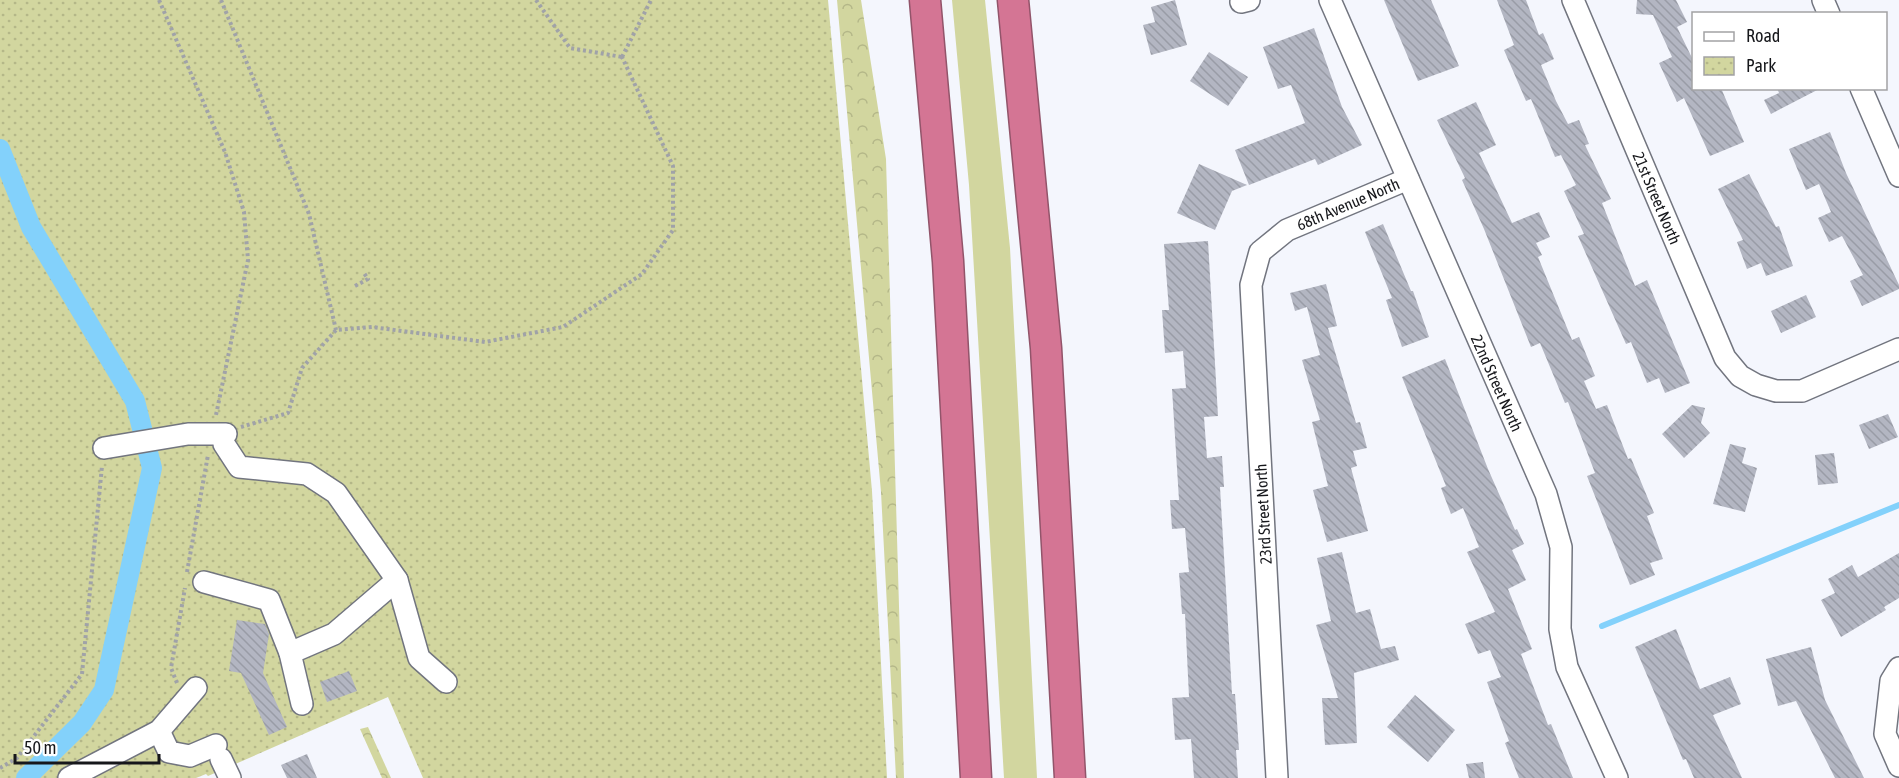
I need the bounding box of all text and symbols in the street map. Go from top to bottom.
legend [1692,12,1887,90]
text: Road [1746,25,1780,46]
text: Park [1746,55,1776,76]
street label: 21st Street North [1629,149,1685,247]
street label: 68th Avenue North [1294,174,1402,234]
street label: 22nd Street North [1468,332,1526,434]
street label: 23rd Street North [1251,463,1275,565]
scale bar [15,727,159,765]
text: 50 m [24,737,56,758]

